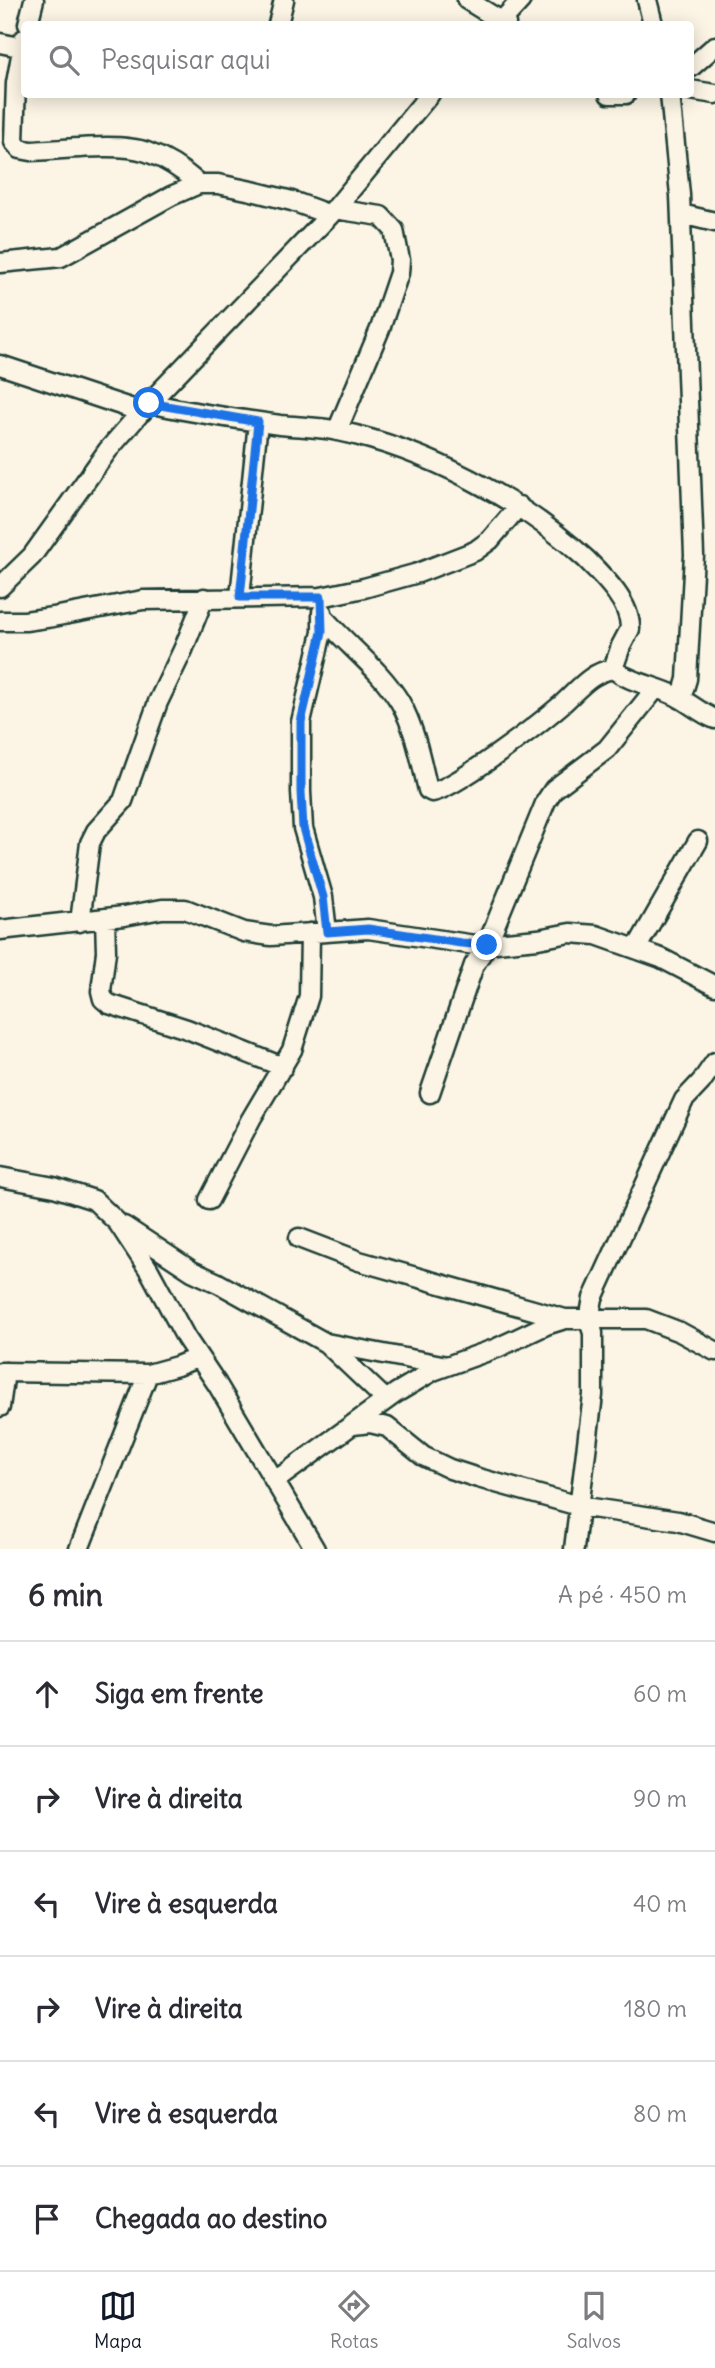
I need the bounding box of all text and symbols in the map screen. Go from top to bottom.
search box [21,21,694,98]
icon: search [45,41,83,79]
text: Pesquisar aqui [101,43,270,76]
route start [133,387,164,418]
route end [471,929,502,960]
text: 6 min [28,1576,103,1614]
text: A pé · 450 m [558,1580,687,1609]
icon: ahead [28,1675,66,1713]
text: Siga em frente [95,1677,263,1710]
text: 60 m [633,1679,687,1708]
icon: right [28,1780,66,1818]
text: Vire à direita [95,1782,243,1815]
text: 90 m [633,1784,687,1813]
icon: left [28,1885,66,1923]
text: Vire à esquerda [95,1887,278,1920]
text: 40 m [633,1889,687,1918]
icon: right [28,1990,66,2028]
text: Vire à direita [95,1992,243,2025]
text: 180 m [624,1994,687,2023]
icon: left [28,2095,66,2133]
text: Vire à esquerda [95,2097,278,2130]
text: 80 m [633,2099,687,2128]
icon: arrive [28,2200,66,2238]
text: Chegada ao destino [95,2202,327,2235]
tab: Mapa [94,2287,142,2353]
tab: Rotas [330,2287,378,2353]
tab: Salvos [567,2287,621,2353]

